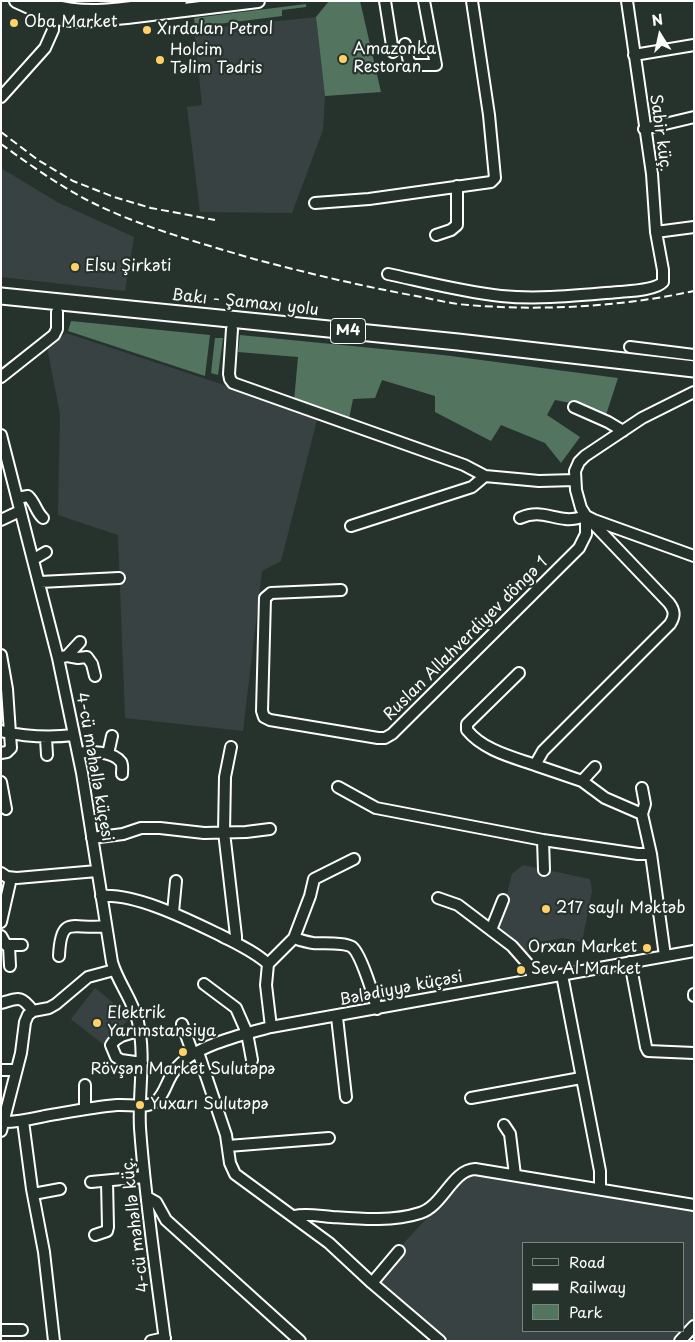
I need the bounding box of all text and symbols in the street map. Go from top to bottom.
text: N [650,8,665,31]
north arrow [635,10,685,60]
place label: Oba Market [24,13,118,33]
marker: Oba Market [8,17,20,29]
place label: Xırdalan Petrol [157,20,273,40]
marker: Xırdalan Petrol [141,24,153,36]
place label: Amazonka Restoran [353,40,436,78]
place label: Holcim Təlim Tədris [170,41,262,79]
marker: Amazonka Restoran [337,53,349,65]
marker: Holcim Təlim Tədris [154,54,166,66]
street label: Sabir küç. [645,93,675,173]
place label: Elsu Şirkəti [85,257,172,277]
marker: Elsu Şirkəti [69,261,81,273]
street label: Bakı - Şamaxı yolu [171,286,319,320]
road number: M4 [330,318,366,344]
street label: Ruslan Allahverdiyev döngə 1 [380,553,552,725]
street label: 4-cü məhəllə küçesi [71,691,117,843]
place label: 217 saylı Məktəb [556,899,686,919]
marker: 217 saylı Məktəb [540,903,552,915]
place label: Orxan Market [528,938,637,958]
marker: Orxan Market [641,942,653,954]
place label: Sev Al Market [531,960,641,980]
marker: Sev Al Market [515,964,527,976]
street label: Bələdiyyə küçəsi [338,968,464,1010]
place label: Elektrik Yarımstansiya [107,1004,216,1042]
marker: Elektrik Yarımstansiya [91,1017,103,1029]
marker: Rövşən Market Sulutəpə [177,1046,189,1058]
place label: Rövşən Market Sulutəpə [90,1060,276,1080]
place label: Yuxarı Sulutəpə [150,1095,269,1115]
marker: Yuxarı Sulutəpə [134,1099,146,1111]
street label: 4-cü məhəllə küç. [118,1157,154,1293]
legend [522,1242,685,1332]
text: Road [569,1250,605,1273]
text: Railway [569,1275,626,1298]
text: Park [569,1300,603,1323]

